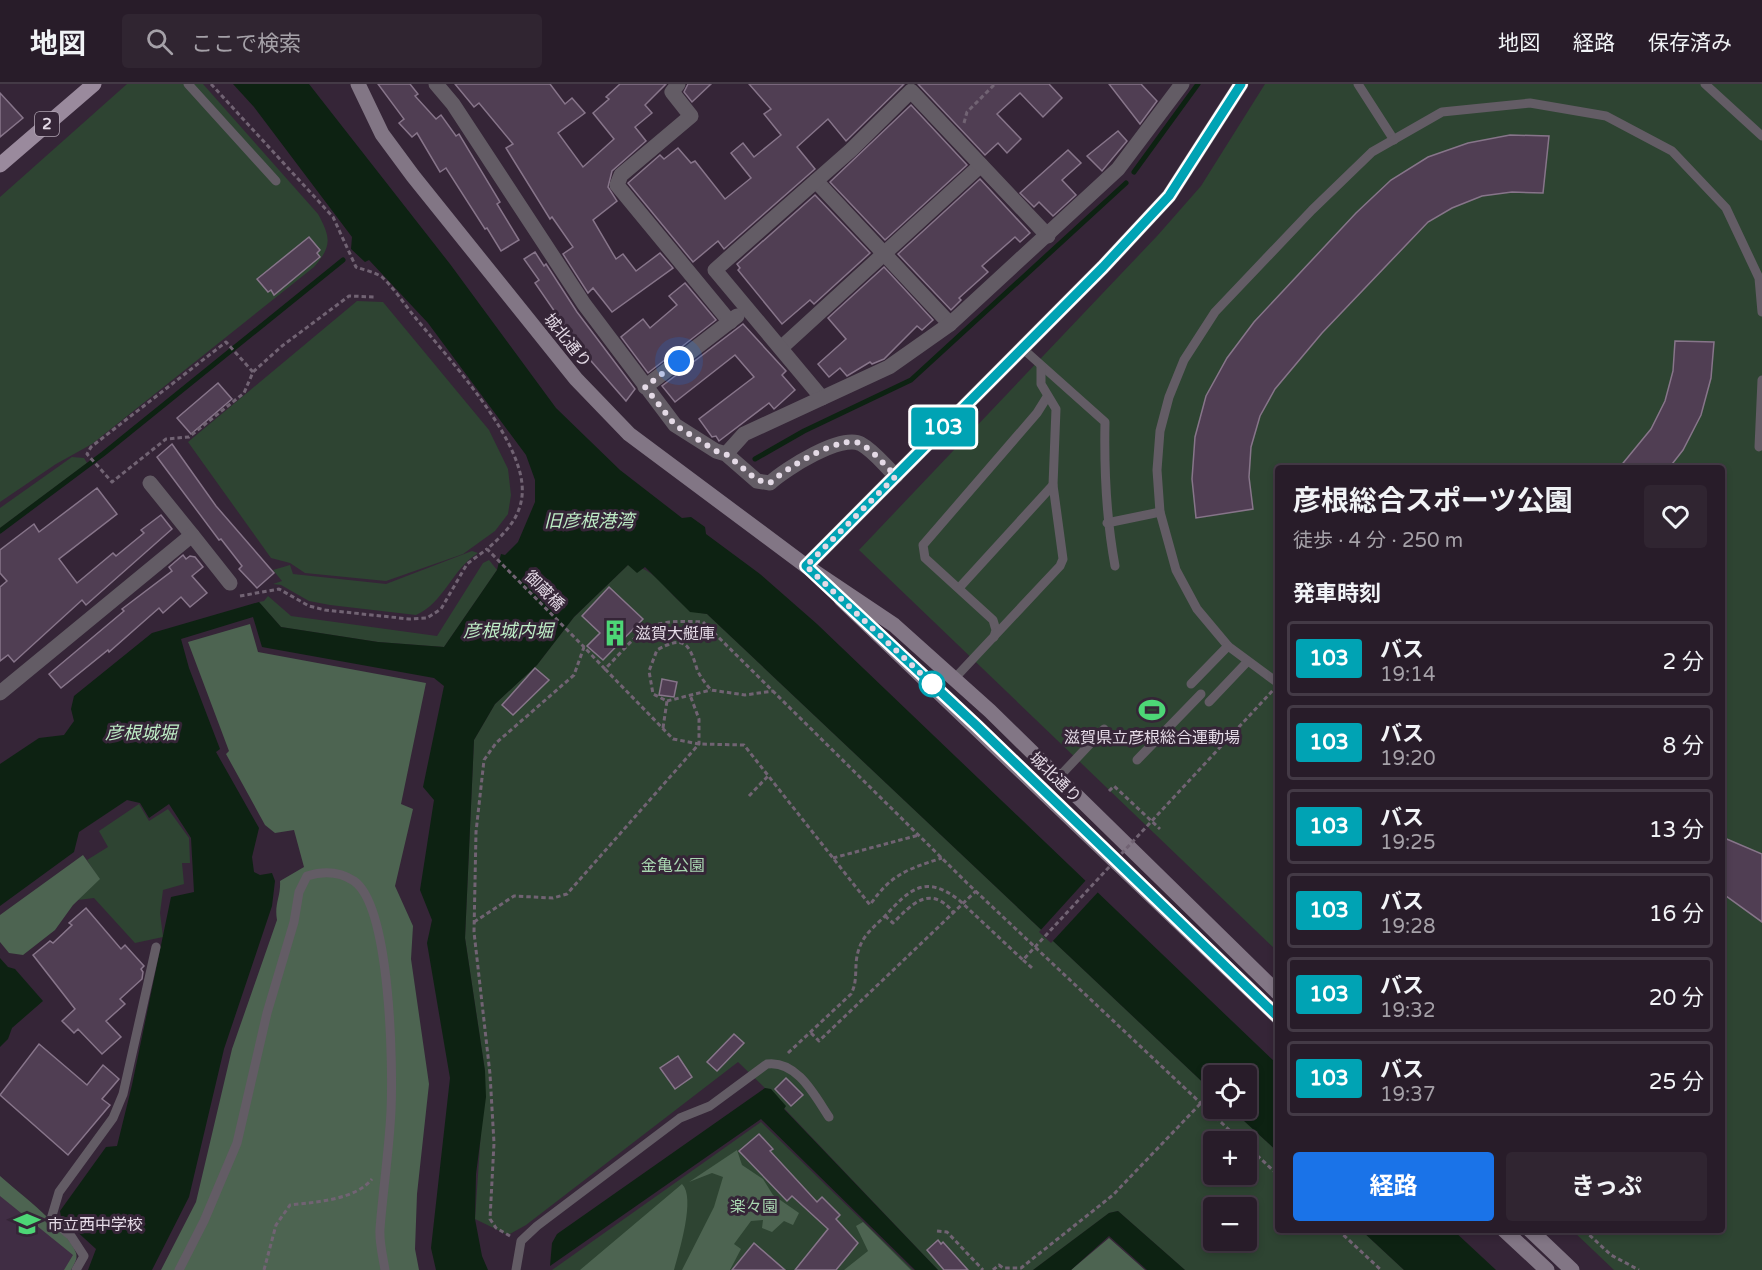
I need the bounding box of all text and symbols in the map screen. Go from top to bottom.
search box [122,14,542,68]
icon: search [143,25,176,58]
text: 地図 [30,27,86,61]
text: ここで検索 [191,31,301,57]
text: 地図 [1498,31,1540,56]
text: 経路 [1573,31,1615,56]
text: 保存済み [1648,31,1732,56]
road number: 2 [35,112,59,136]
street label: 城北通り [539,309,595,372]
your location [664,346,694,376]
line badge: 103 [908,408,978,446]
text: 103 [923,415,963,440]
text: 彦根総合スポーツ公園 [1293,484,1572,518]
button: heart [1644,485,1707,548]
water label: 旧彦根港湾 [544,510,637,532]
text: 徒歩 · 4 分 · 250 m [1293,529,1463,553]
street label: 御蔵橋 [520,567,568,615]
text: 発車時刻 [1293,581,1381,607]
building icon: 滋賀大艇庫 [600,618,630,648]
water label: 彦根城内堀 [463,620,556,642]
place label: 滋賀大艇庫 [635,624,715,644]
text: バス [1380,637,1424,663]
text: 103 [1309,646,1349,671]
text: 2 分 [1662,649,1704,675]
text: 19:14 [1380,663,1435,687]
unlabelled marker [919,671,945,697]
sports icon: 滋賀県立彦根総合運動場 [1137,695,1167,725]
text: バス [1380,721,1424,747]
water label: 彦根城堀 [105,722,180,744]
place label: 滋賀県立彦根総合運動場 [1064,728,1240,748]
text: 103 [1309,730,1349,755]
text: 8 分 [1662,733,1704,759]
text: 19:20 [1380,747,1435,771]
street label: 城北通り [1025,748,1085,807]
text: バス [1380,805,1424,831]
text: 103 [1309,814,1349,839]
text: 13 分 [1649,817,1704,843]
text: 19:25 [1380,831,1435,855]
park label: 金亀公園 [641,856,705,876]
text: バス [1380,889,1424,915]
text: 103 [1309,898,1349,923]
text: 16 分 [1649,901,1704,927]
text: 19:28 [1380,915,1435,939]
text: バス [1380,973,1424,999]
text: 103 [1309,982,1349,1007]
text: 20 分 [1649,985,1704,1011]
text: 19:32 [1380,999,1435,1023]
text: バス [1380,1057,1424,1083]
map controls [1203,1065,1257,1251]
button: locate [1203,1065,1257,1119]
text: 103 [1309,1066,1349,1091]
text: 25 分 [1649,1069,1704,1095]
text: 19:37 [1380,1083,1435,1107]
button: + [1203,1131,1257,1185]
button: 経路 [1293,1152,1494,1221]
button: きっぷ [1506,1152,1707,1221]
park label: 楽々園 [730,1197,778,1217]
button: − [1203,1197,1257,1251]
school or university icon: 市立西中学校 [12,1209,42,1239]
place label: 市立西中学校 [47,1215,143,1235]

